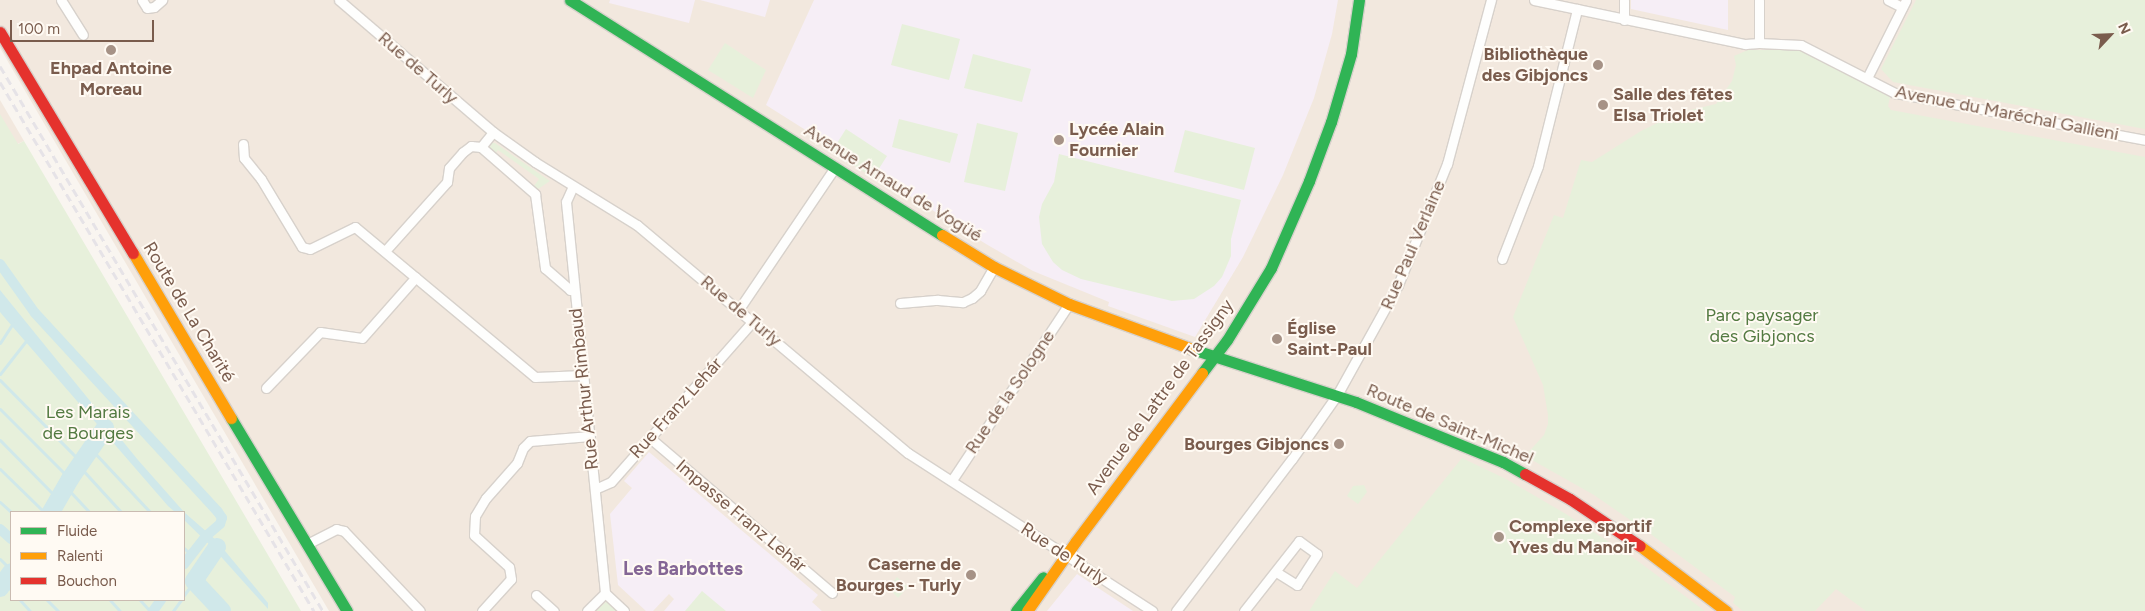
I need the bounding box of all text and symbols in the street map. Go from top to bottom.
scale bar [12,10,156,42]
north arrow [2085,10,2135,60]
text: 100 m [18,20,60,38]
text: N [2114,20,2134,37]
street label: Rue de Turly [374,27,462,109]
marker: Ehpad Antoine Moreau [105,44,117,56]
place label: Bibliothèque des Gibjoncs [1482,44,1588,86]
place label: Ehpad Antoine Moreau [50,58,172,100]
marker: Bibliothèque des Gibjoncs [1592,59,1604,71]
street label: Avenue du Maréchal Gallieni [1893,81,2121,145]
place label: Salle des fêtes Elsa Triolet [1613,84,1732,126]
marker: Salle des fêtes Elsa Triolet [1597,99,1609,111]
street label: Avenue Arnaud de Vogüé [800,119,986,247]
place label: Lycée Alain Fournier [1069,119,1164,162]
marker: Lycée Alain Fournier [1053,134,1065,146]
street label: Rue Paul Verlaine [1376,177,1450,313]
street label: Route de La Charité [139,238,239,386]
street label: Rue de Turly [696,271,786,351]
street label: Avenue de Lattre de Tassigny [1082,295,1238,499]
park label: Parc paysager des Gibjoncs [1706,305,1818,348]
street label: Rue Arthur Rimbaud [565,307,603,471]
place label: Église Saint-Paul [1287,318,1372,360]
street label: Rue de la Sologne [961,326,1059,458]
marker: Église Saint-Paul [1271,333,1283,345]
street label: Rue Franz Lehár [625,353,727,463]
street label: Route de Saint-Michel [1363,379,1537,469]
park label: Les Marais de Bourges [42,402,134,444]
place label: Bourges Gibjoncs [1184,433,1329,455]
marker: Bourges Gibjoncs [1333,438,1345,450]
street label: Impasse Franz Lehár [671,455,811,577]
legend [10,511,185,601]
place label: Complexe sportif Yves du Manoir [1509,516,1652,558]
street label: Rue de Turly [1017,518,1111,590]
text: Fluide [57,522,97,540]
marker: Complexe sportif Yves du Manoir [1493,531,1505,543]
text: Ralenti [57,547,103,565]
place label: Caserne de Bourges - Turly [836,554,961,596]
district label: Les Barbottes [623,558,743,580]
marker: Caserne de Bourges - Turly [965,569,977,581]
text: Bouchon [57,572,117,590]

